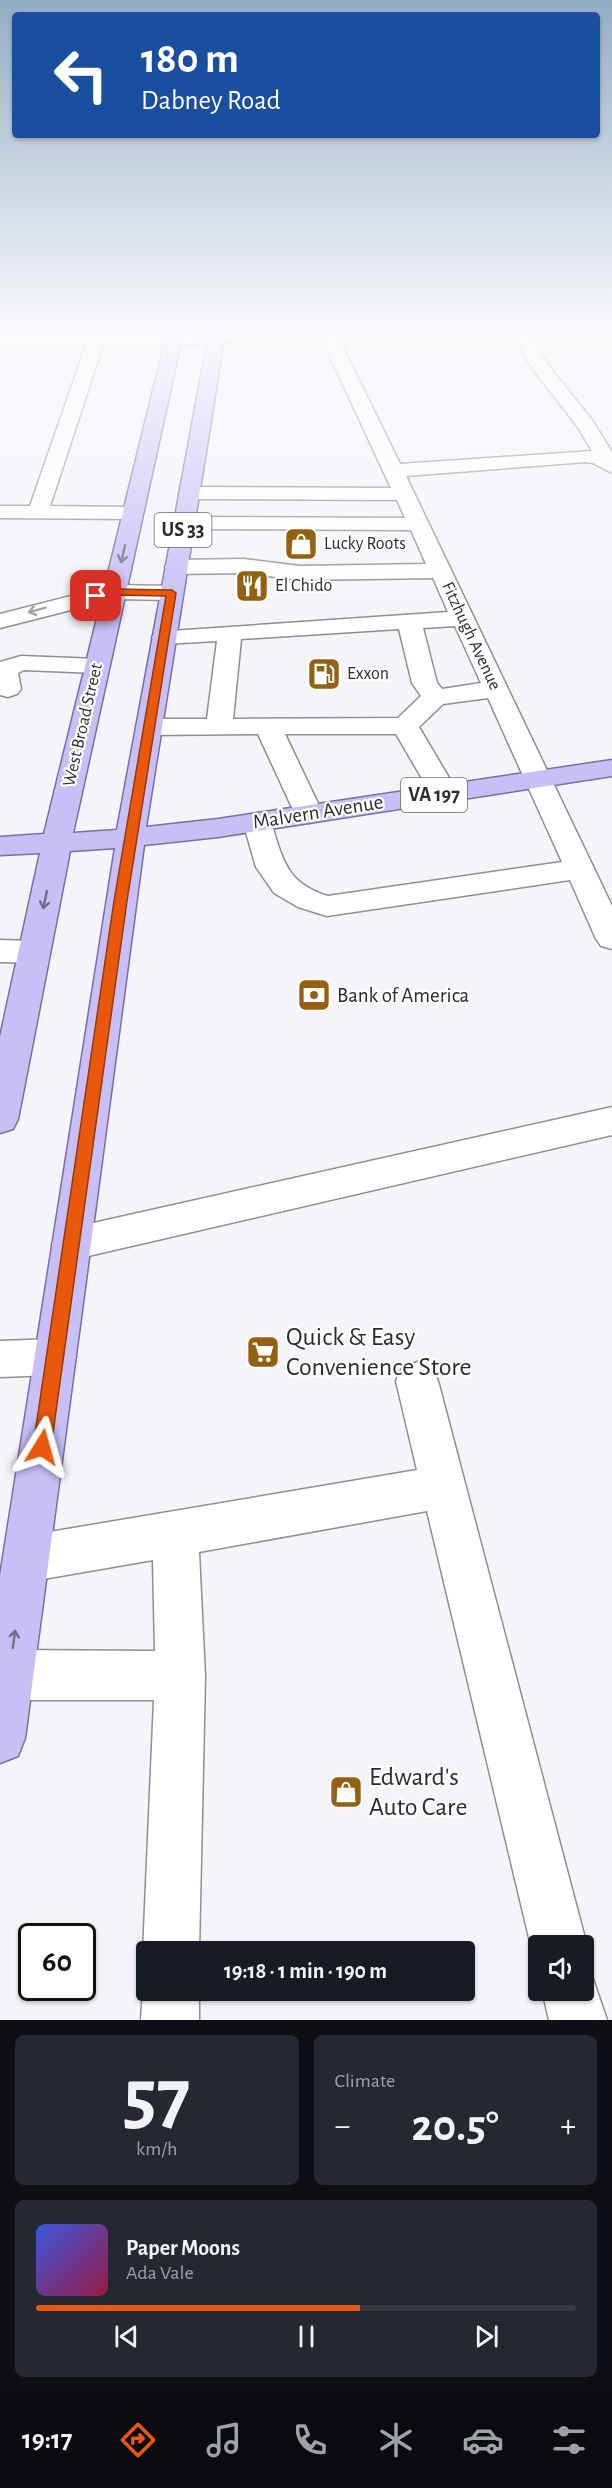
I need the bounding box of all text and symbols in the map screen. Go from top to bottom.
icon: left [42,36,120,114]
text: 180 m [141,38,239,80]
text: Dabney Road [141,87,281,114]
road number: US 33 [154,513,212,547]
shop icon: Lucky Roots [283,526,319,562]
place label: Lucky Roots [324,535,406,553]
one-way arrow [117,544,129,563]
restaurant icon: El Chido [234,568,270,604]
pin [70,570,121,621]
place label: El Chido [275,577,332,595]
icon: arrive [79,579,112,612]
street label: Fitzhugh Avenue [438,579,504,693]
one-way arrow [28,605,47,616]
fuel station icon: Exxon [306,656,342,692]
street label: West Broad Street [60,661,106,788]
place label: Exxon [347,665,389,683]
road number: VA 197 [401,778,467,812]
street label: Malvern Avenue [251,791,385,833]
one-way arrow [39,890,50,910]
bank icon: Bank of America [296,977,332,1013]
place label: Bank of America [337,985,470,1006]
place label: Quick & Easy Convenience Store [286,1324,472,1380]
supermarket icon: Quick & Easy Convenience Store [245,1334,281,1370]
position arrow [10,1415,74,1479]
one-way arrow [9,1629,20,1649]
place label: Edward's Auto Care [369,1764,467,1820]
shop icon: Edward's Auto Care [328,1774,364,1810]
speed limit sign: 60 [18,1923,96,2001]
map controls [528,1935,594,2001]
button: sound [528,1935,594,2001]
text: 19:18 · 1 min · 190 m [224,1960,387,1982]
text: 57 [123,2059,190,2137]
text: Climate [335,2071,395,2091]
text: 20.5° [411,2104,499,2149]
text: − [335,2110,350,2143]
text: + [560,2110,576,2143]
text: km/h [136,2139,177,2159]
text: Paper Moons [126,2237,240,2259]
text: Ada Vale [126,2263,194,2283]
icon: previous [110,2320,143,2353]
icon: pause [290,2320,323,2353]
icon: next [470,2320,503,2353]
icon: directions [117,2419,159,2461]
icon: music [203,2419,245,2461]
icon: phone [289,2419,331,2461]
icon: climate [375,2419,417,2461]
icon: car [462,2419,504,2461]
icon: filters [548,2419,590,2461]
text: 19:17 [22,2426,72,2453]

